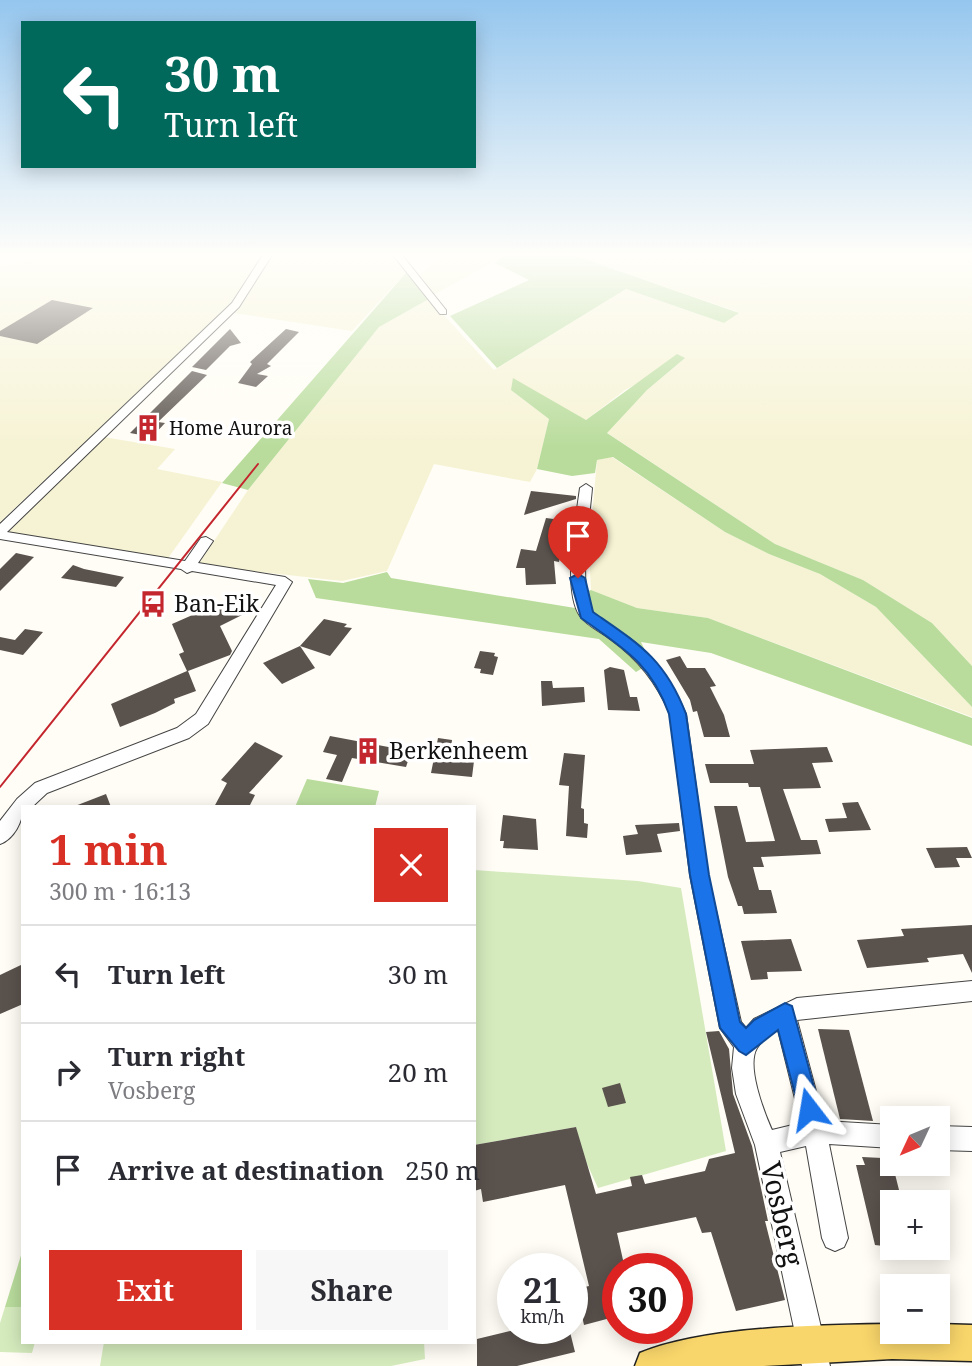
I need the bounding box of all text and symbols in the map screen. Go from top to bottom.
text: 30 m [164,40,280,106]
icon: left [49,49,140,140]
text: Turn left [164,103,298,146]
building icon: Home Aurora [133,413,163,443]
place label: Home Aurora [169,415,292,441]
pin [548,506,608,578]
icon: arrive [559,517,597,555]
place label: Ban-Eik [174,587,260,619]
bus stop icon: Ban-Eik [138,589,168,619]
place label: Berkenheem [389,734,529,766]
building icon: Berkenheem [353,736,383,766]
text: 1 min [49,820,168,877]
button: close [374,828,448,902]
text: 300 m · 16:13 [49,875,191,907]
icon: left [49,955,87,993]
text: Turn left [108,956,225,992]
text: 30 m [388,956,448,992]
text: Turn right [108,1038,245,1074]
icon: right [49,1053,87,1091]
text: 20 m [388,1054,448,1090]
position arrow [772,1072,846,1146]
text: Vosberg [108,1074,195,1106]
north arrow [880,1106,950,1176]
map controls [880,1106,950,1344]
icon: arrive [49,1151,87,1189]
text: Arrive at destination [108,1152,384,1188]
text: 250 m [405,1152,480,1188]
street label: Vosberg [752,1158,813,1270]
button: + [880,1190,950,1260]
button: Exit [49,1250,242,1330]
button: Share [256,1250,448,1330]
speed limit sign: 30 [602,1253,693,1344]
text: 21 [523,1266,562,1313]
button: − [880,1274,950,1344]
text: km/h [520,1304,565,1328]

